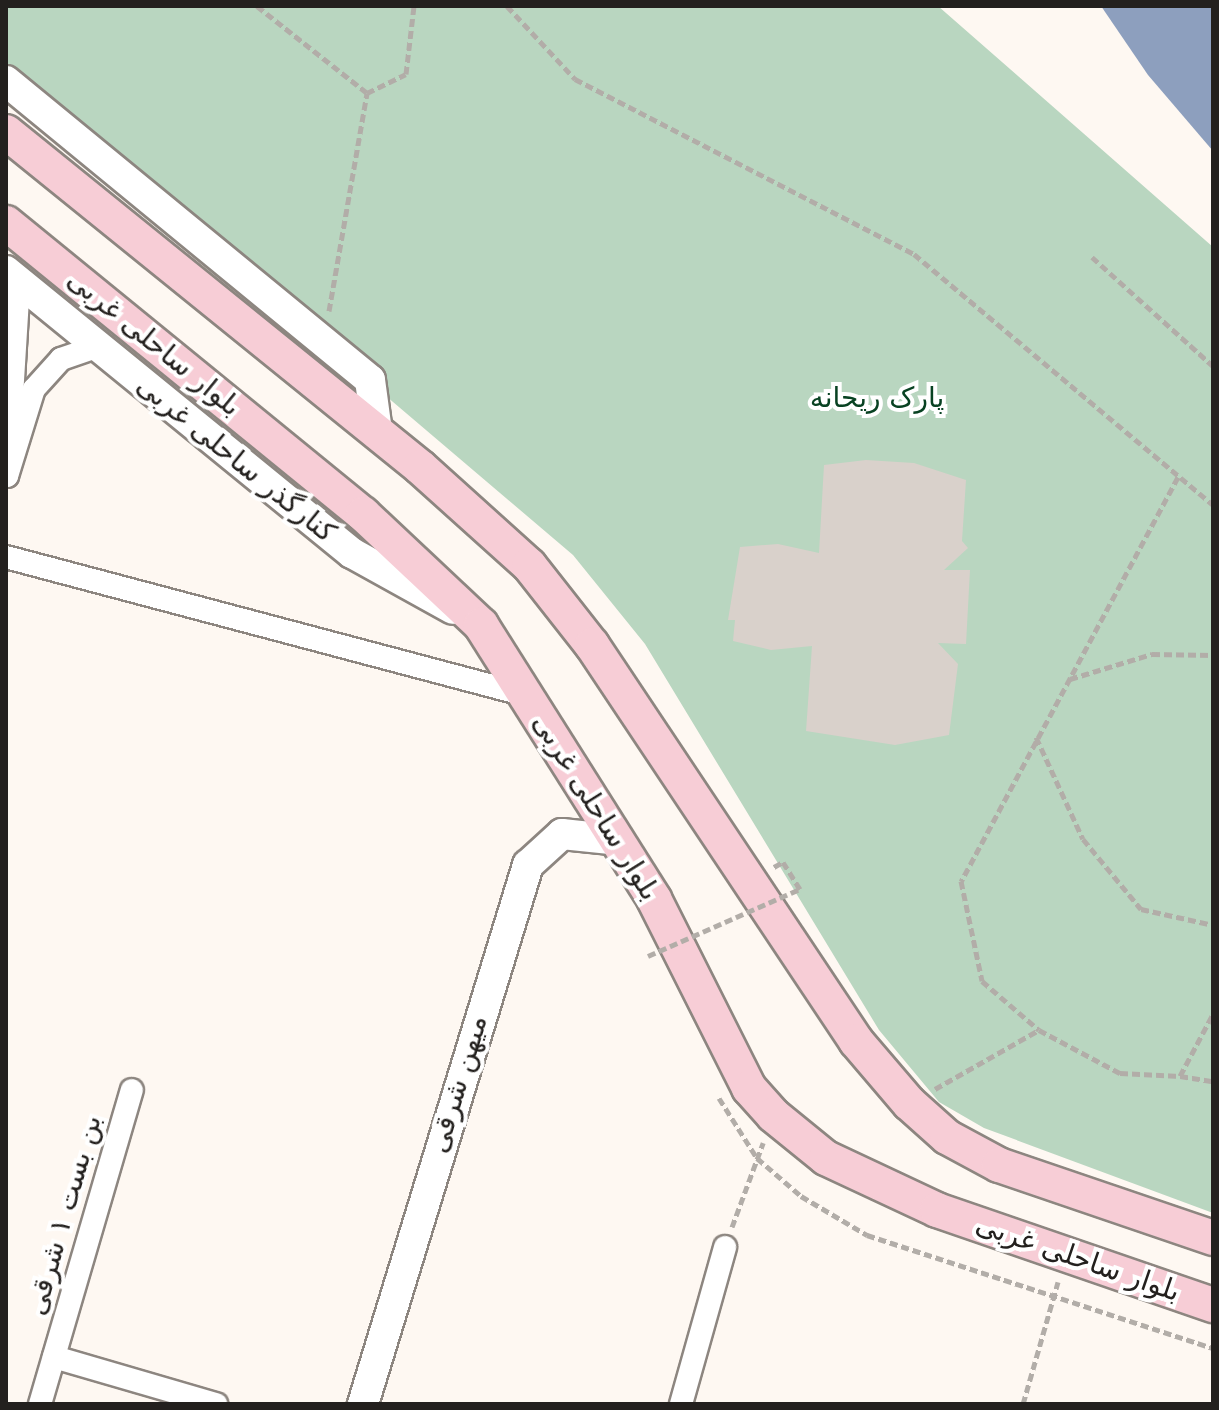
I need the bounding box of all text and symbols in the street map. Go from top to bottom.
street label: بلوار ساحلی غربی [60,263,248,423]
street label: کنارگذر ساحلی غربی [130,368,342,550]
park label: پارک ریحانه [810,381,944,415]
street label: بلوار ساحلی غربی [525,707,667,907]
street label: میهن شرقی [421,1011,495,1157]
street label: بن بست ۱ شرقی [19,1111,109,1319]
street label: بلوار ساحلی غربی [971,1207,1185,1309]

